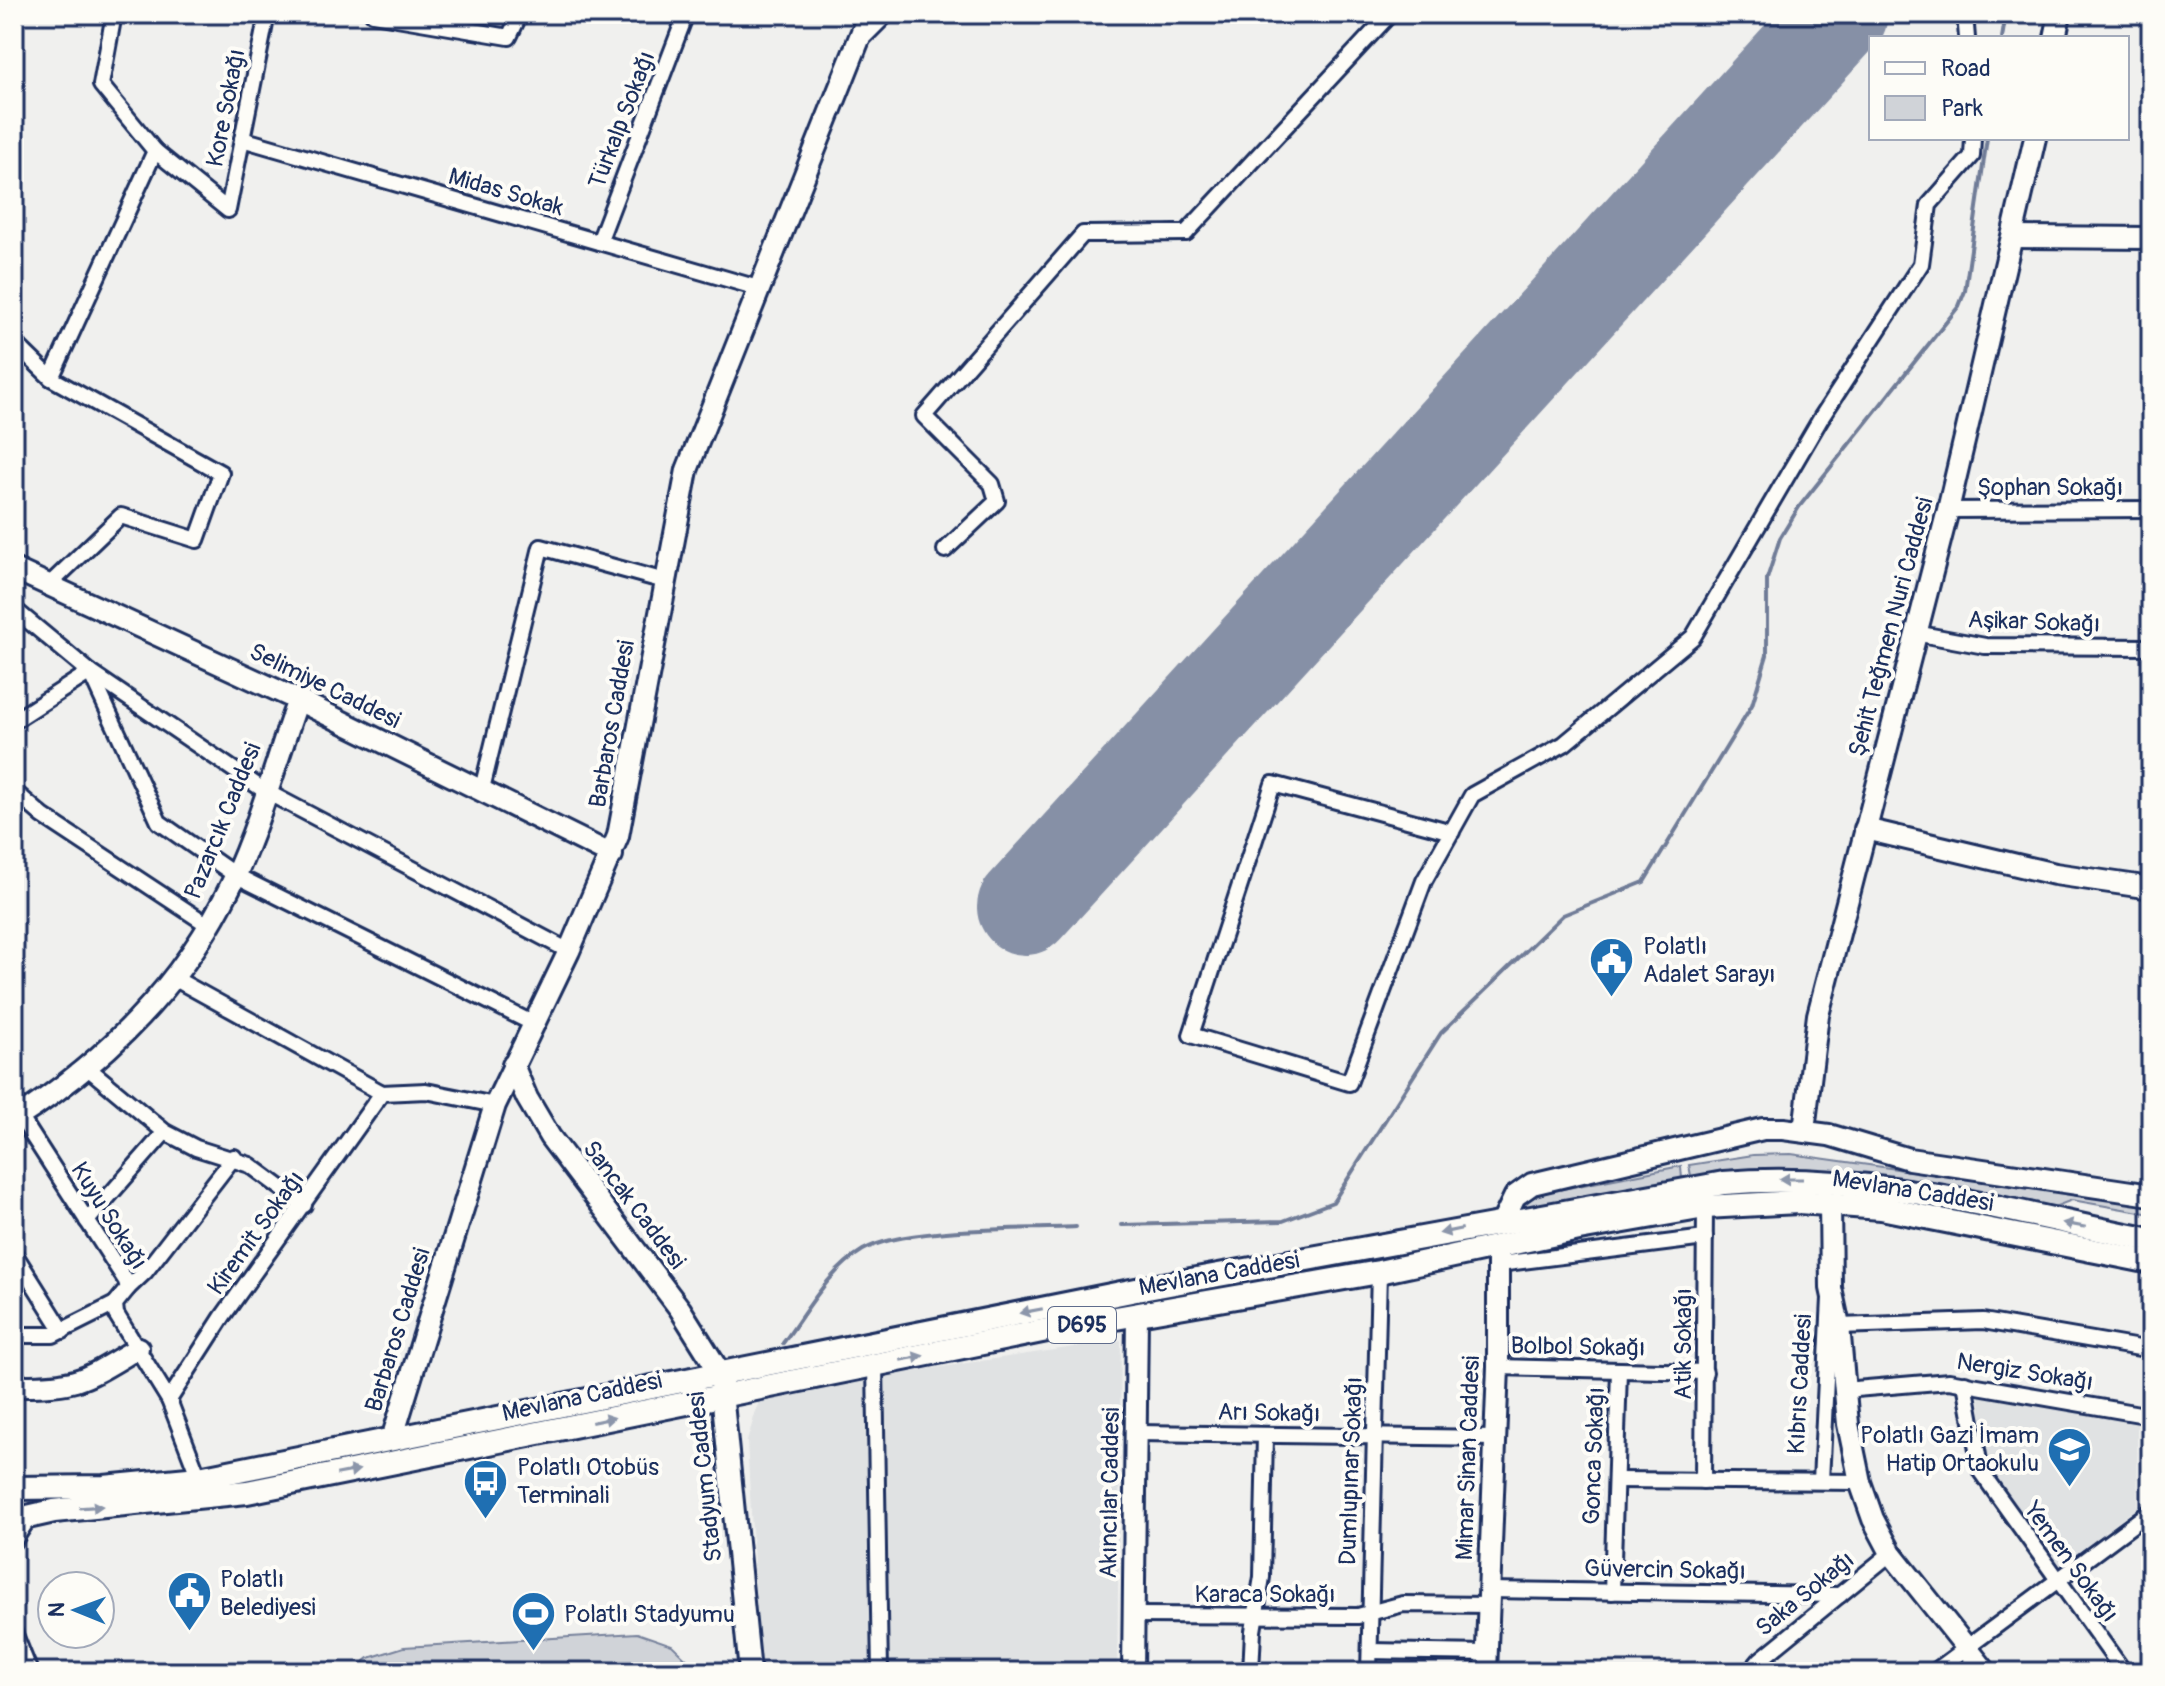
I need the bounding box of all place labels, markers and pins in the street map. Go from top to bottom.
place label: Polatlı Adalet Sarayı [1643,932,1776,989]
public building icon: Polatlı Adalet Sarayı [1588,936,1636,999]
place label: Polatlı Gazi İmam Hatip Ortaokulu [1860,1421,2039,1478]
school or university icon: Polatlı Gazi İmam Hatip Ortaokulu [2046,1425,2094,1488]
place label: Polatlı Otobüs Terminali [517,1453,659,1510]
bus stop icon: Polatlı Otobüs Terminali [462,1457,510,1520]
place label: Polatlı Belediyesi [220,1565,316,1622]
public building icon: Polatlı Belediyesi [165,1569,213,1632]
sports icon: Polatlı Stadyumu [509,1590,557,1653]
place label: Polatlı Stadyumu [564,1600,735,1629]

